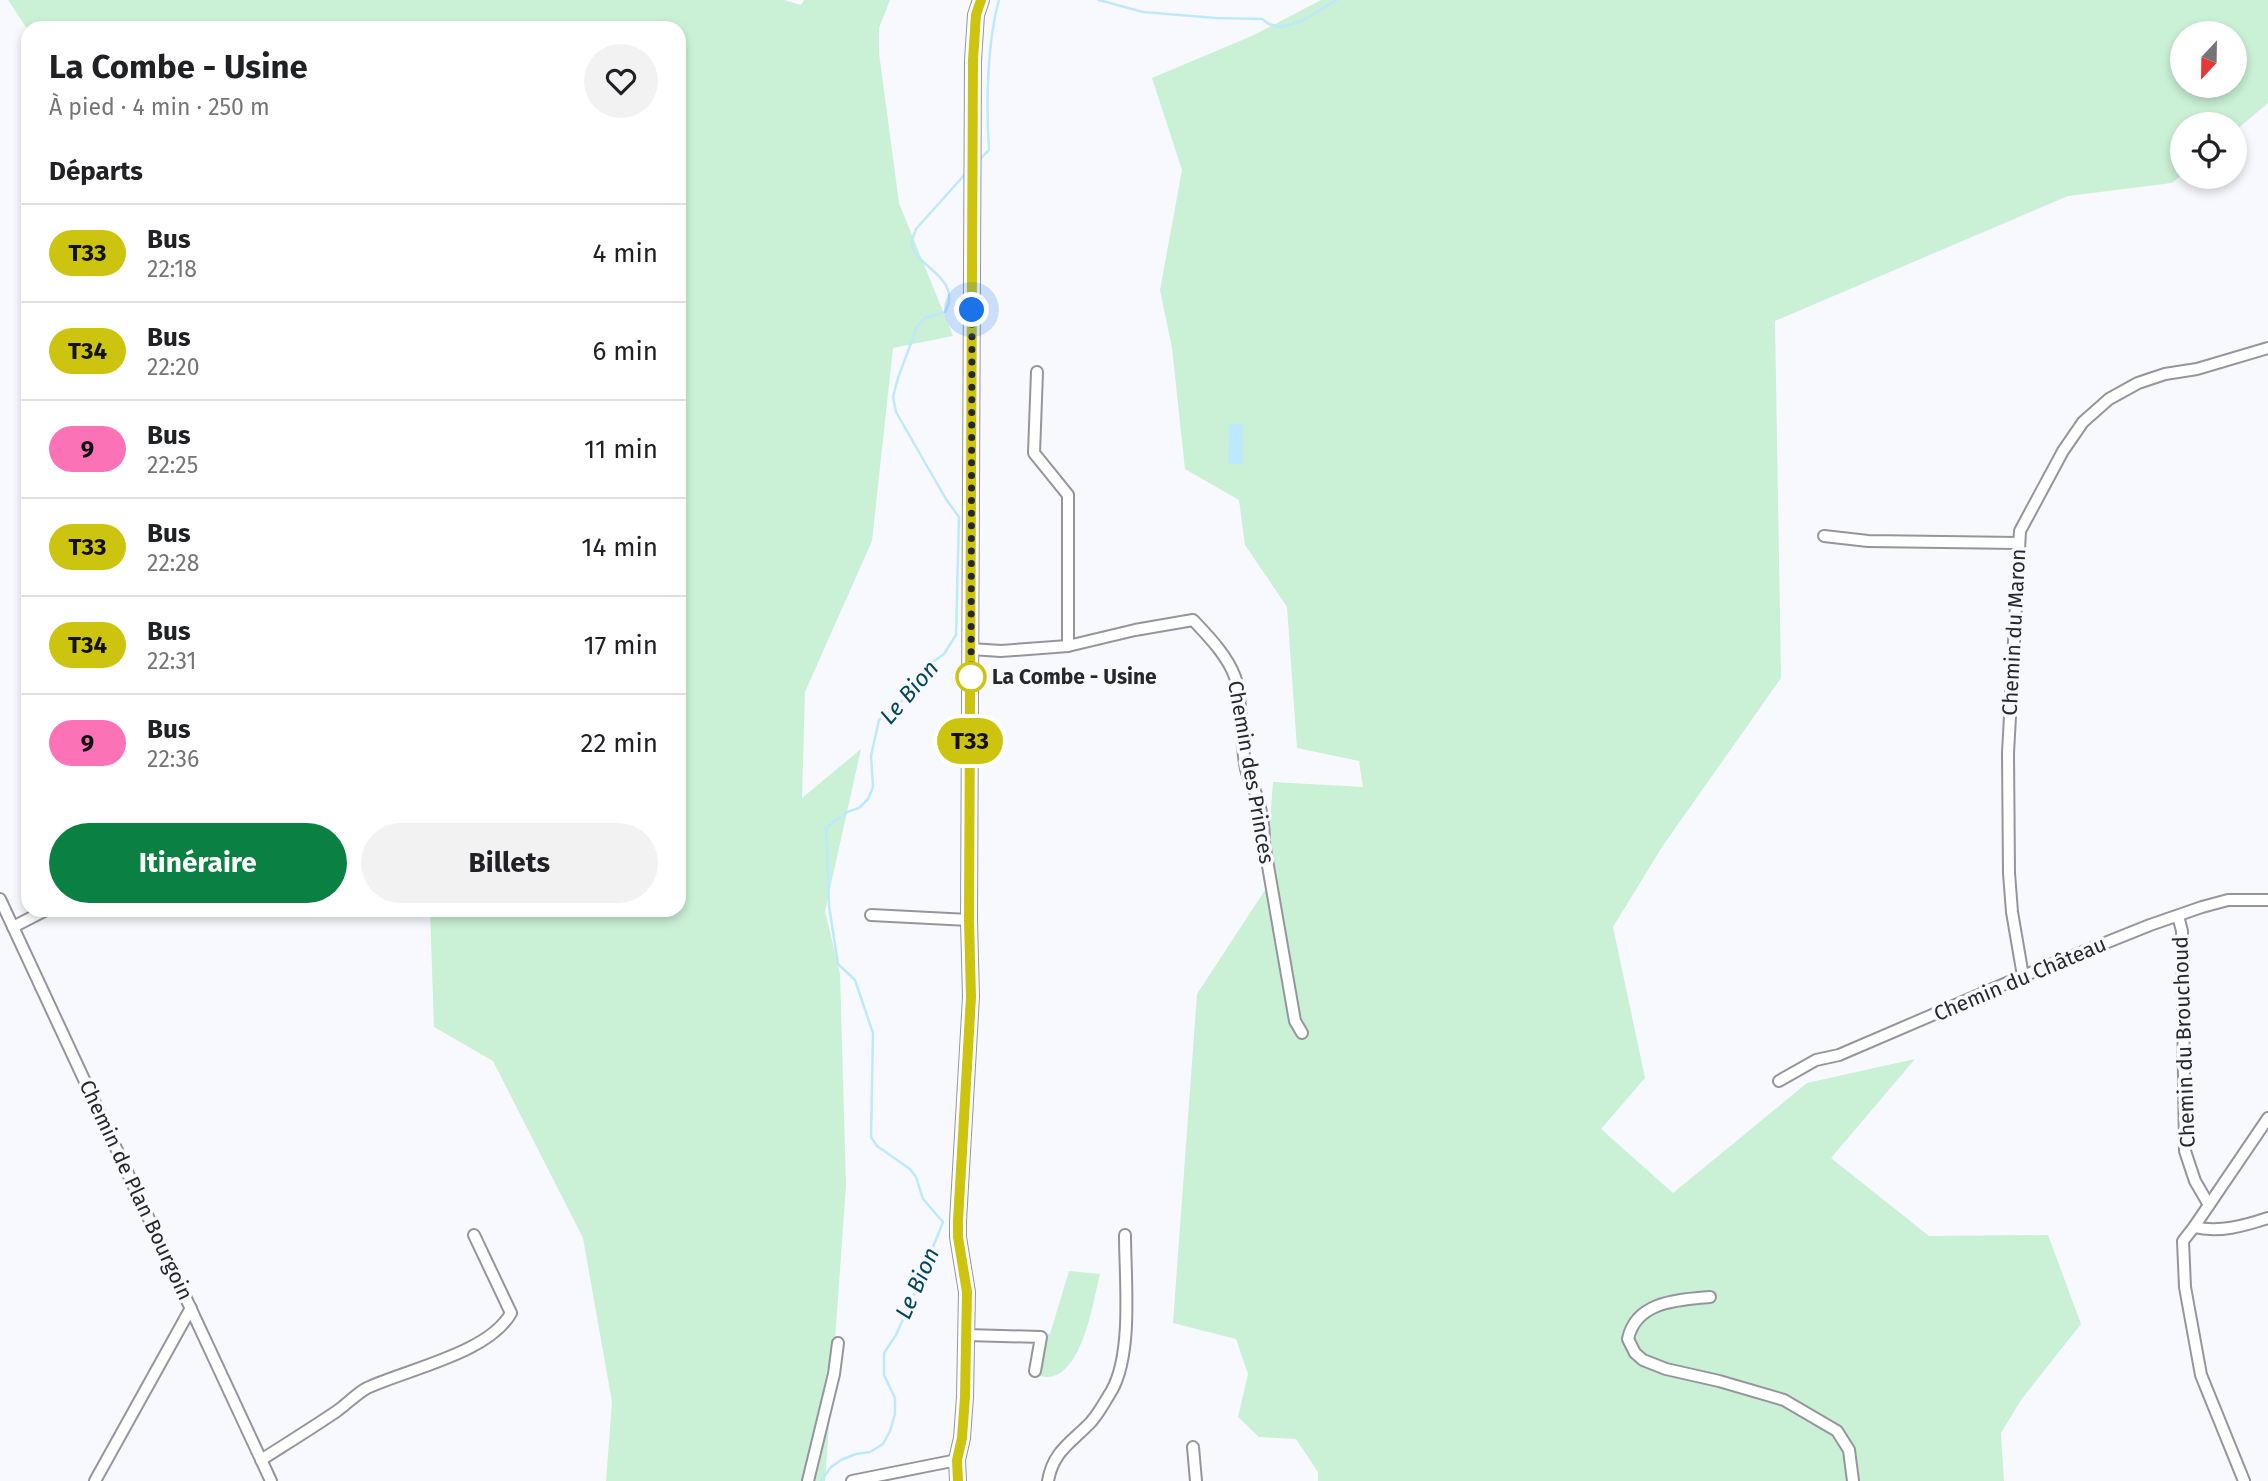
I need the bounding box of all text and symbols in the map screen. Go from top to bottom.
north arrow [2170,21,2247,98]
map controls [2170,21,2247,189]
button: heart [584,44,658,118]
text: La Combe - Usine [49,47,308,87]
text: À pied · 4 min · 250 m [49,93,270,121]
button: locate [2170,112,2247,189]
text: Départs [49,156,143,187]
text: Bus [147,224,190,255]
text: 4 min [592,238,658,269]
text: T33 [69,239,106,267]
text: 22:18 [147,255,197,283]
your location [954,292,989,327]
text: Bus [147,322,190,353]
text: 6 min [592,336,658,367]
text: T34 [68,337,107,365]
text: 22:20 [147,353,200,381]
text: Bus [147,420,190,451]
text: 11 min [584,434,658,465]
text: 9 [81,435,94,463]
text: 22:25 [147,451,198,479]
text: Bus [147,518,190,549]
text: 14 min [581,532,658,563]
text: T33 [69,533,106,561]
street label: Chemin du Maron [1997,548,2031,716]
text: 22:28 [147,549,199,577]
text: Bus [147,616,190,647]
text: 17 min [583,630,658,661]
text: T34 [68,631,107,659]
text: 22:31 [147,647,196,675]
water label: Le Bion [874,654,944,730]
marker: La Combe - Usine [956,662,986,692]
place label: La Combe - Usine [992,664,1157,690]
street label: Chemin des Princes [1222,678,1280,866]
text: Bus [147,714,190,745]
line badge: T33 [930,718,1010,764]
text: T33 [951,727,989,755]
text: 22 min [581,728,658,759]
text: 9 [81,729,94,757]
text: 22:36 [147,745,199,773]
button: Itinéraire [49,823,347,903]
button: Billets [361,823,658,903]
street label: Chemin du Château [1930,931,2110,1027]
street label: Chemin du Brouchoud [2167,936,2201,1148]
street label: Chemin de Plan Bourgoin [73,1076,199,1304]
water label: Le Bion [889,1243,945,1323]

